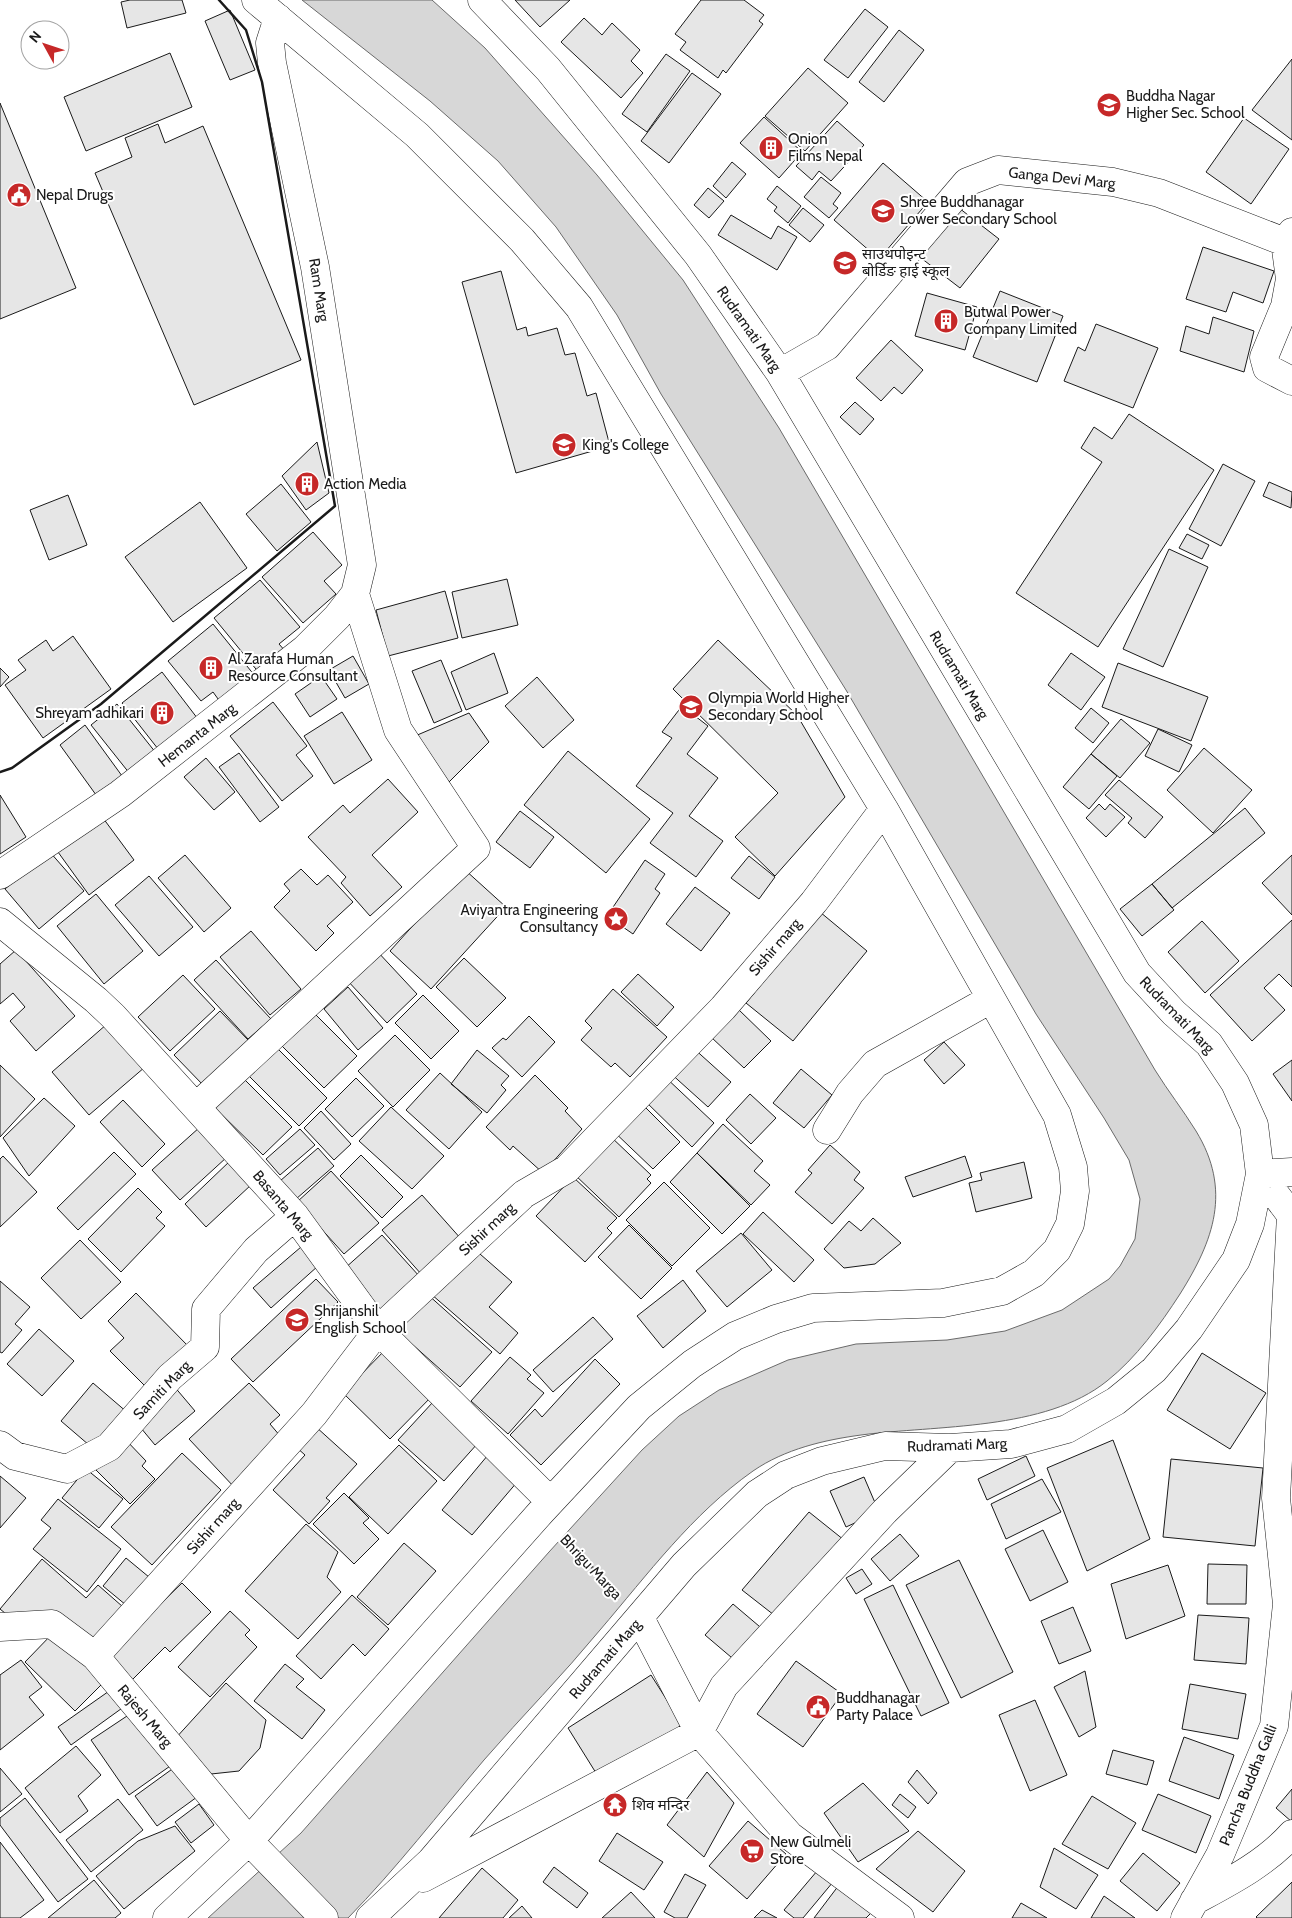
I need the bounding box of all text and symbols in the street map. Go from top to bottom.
north arrow [20,20,70,70]
text: N [25,27,45,46]
place label: Buddha Nagar Higher Sec. School [1126,87,1245,122]
school or university icon: Buddha Nagar Higher Sec. School [1096,92,1122,118]
place label: Onion Films Nepal [788,130,863,165]
building icon: Onion Films Nepal [758,135,784,161]
street label: Ganga Devi Marg [1008,163,1117,193]
public building icon: Nepal Drugs [6,182,32,208]
place label: Nepal Drugs [36,186,114,204]
place label: Shree Buddhanagar Lower Secondary School [900,193,1057,228]
school or university icon: Shree Buddhanagar Lower Secondary School [870,198,896,224]
place label: साउथपोइन्ट बोर्डिङ हाई स्कूल [862,245,950,281]
school or university icon: साउथपोइन्ट बोर्डिङ हाई स्कूल [832,250,858,276]
street label: Ram Marg [305,257,333,324]
street label: Rudramati Marg [713,283,785,376]
place label: Butwal Power Company Limited [964,303,1077,338]
building icon: Butwal Power Company Limited [933,308,959,334]
school or university icon: King's College [551,432,577,458]
place label: King's College [582,436,669,454]
building icon: Action Media [294,471,320,497]
place label: Action Media [324,475,407,493]
street label: Rudramati Marg [926,627,993,723]
place label: Al Zarafa Human Resource Consultant [228,650,358,685]
building icon: Al Zarafa Human Resource Consultant [198,655,224,681]
place label: Olympia World Higher Secondary School [708,689,849,724]
school or university icon: Olympia World Higher Secondary School [678,694,704,720]
street label: Hemanta Marg [155,699,240,771]
building icon: Shreyam adhikari [149,700,175,726]
place label: Shreyam adhikari [35,704,144,722]
place label: Aviyantra Engineering Consultancy [460,901,599,936]
place icon: Aviyantra Engineering Consultancy [603,906,629,932]
street label: Sishir marg [745,914,805,979]
street label: Rudramati Marg [1136,973,1219,1058]
street label: Basanta Marg [249,1167,318,1244]
street label: Sishir marg [455,1198,519,1259]
place label: Shrijanshil English School [314,1302,407,1337]
school or university icon: Shrijanshil English School [284,1307,310,1333]
street label: Samiti Marg [129,1356,195,1423]
street label: Rudramati Marg [907,1434,1008,1456]
street label: Sishir marg [183,1494,243,1558]
street label: Bhrigu Marga [556,1531,626,1604]
street label: Rudramati Marg [565,1615,645,1703]
street label: Rajesh Marg [114,1681,177,1751]
place label: Buddhanagar Party Palace [836,1689,920,1724]
public building icon: Buddhanagar Party Palace [805,1694,831,1720]
street label: Pancha Buddha Galli [1215,1722,1281,1848]
temple icon: शिव मन्दिर [602,1792,628,1818]
place label: शिव मन्दिर [632,1796,690,1814]
place label: New Gulmeli Store [770,1833,851,1868]
supermarket icon: New Gulmeli Store [739,1838,765,1864]

